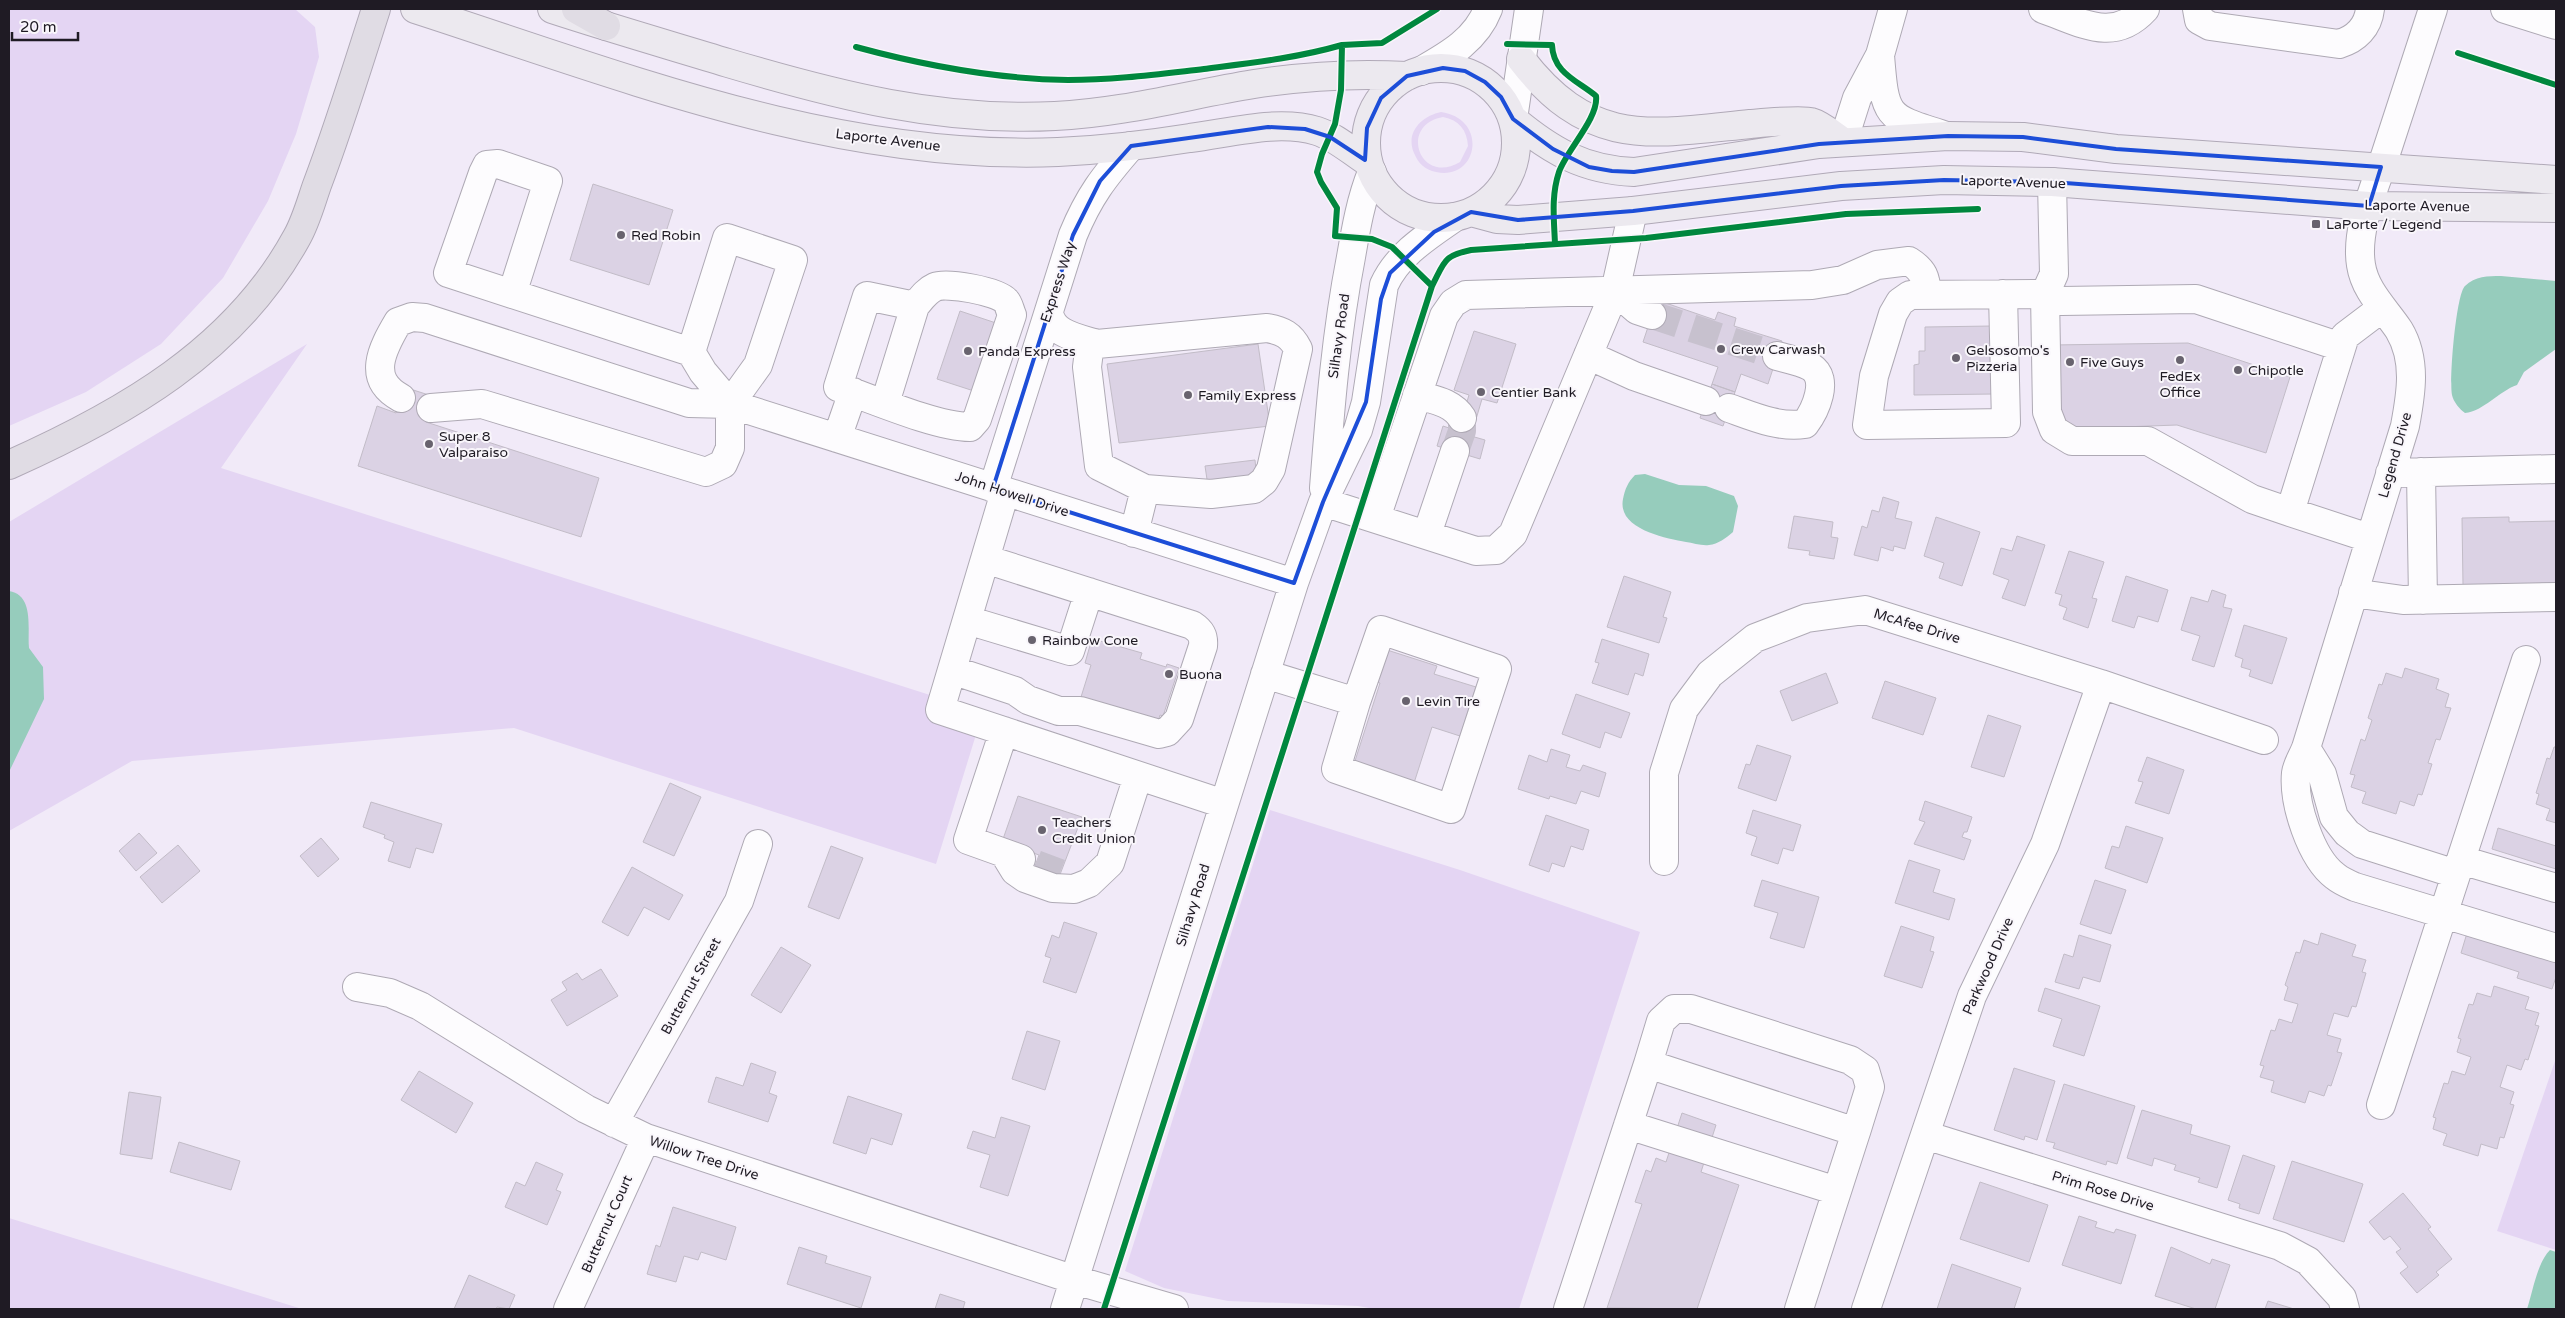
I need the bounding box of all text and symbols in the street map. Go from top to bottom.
scale bar [12,10,79,42]
text: 20 m [20,18,57,36]
street label: Laporte Avenue [835,125,941,155]
street label: Laporte Avenue [1960,172,2066,192]
street label: Laporte Avenue [2364,197,2470,215]
place label: LaPorte / Legend [2326,216,2442,233]
marker: LaPorte / Legend [2310,218,2322,230]
place label: Red Robin [631,227,701,244]
marker: Red Robin [615,229,627,241]
street label: Express Way [1037,239,1079,325]
street label: Silhavy Road [1325,292,1353,380]
place label: Crew Carwash [1731,341,1825,358]
place label: Gelsosomo's Pizzeria [1966,342,2050,375]
place label: Panda Express [978,343,1076,360]
marker: Crew Carwash [1715,343,1727,355]
marker: Panda Express [962,345,974,357]
marker: Gelsosomo's Pizzeria [1950,352,1962,364]
place label: Five Guys [2080,354,2144,371]
marker: FedEx Office [2174,354,2186,366]
marker: Five Guys [2064,356,2076,368]
place label: Chipotle [2248,362,2304,379]
marker: Chipotle [2232,364,2244,376]
place label: FedEx Office [2159,368,2201,401]
place label: Centier Bank [1491,384,1577,401]
marker: Centier Bank [1475,386,1487,398]
place label: Family Express [1198,387,1296,404]
marker: Family Express [1182,389,1194,401]
street label: Legend Drive [2375,410,2415,500]
place label: Super 8 Valparaiso [439,428,508,461]
marker: Super 8 Valparaiso [423,438,435,450]
street label: John Howell Drive [953,468,1071,520]
street label: McAfee Drive [1872,605,1963,647]
place label: Rainbow Cone [1042,632,1138,649]
marker: Rainbow Cone [1026,634,1038,646]
place label: Buona [1179,666,1222,683]
marker: Buona [1163,668,1175,680]
place label: Levin Tire [1416,693,1480,710]
marker: Levin Tire [1400,695,1412,707]
place label: Teachers Credit Union [1052,814,1135,847]
marker: Teachers Credit Union [1036,824,1048,836]
street label: Silhavy Road [1172,862,1214,948]
street label: Parkwood Drive [1959,915,2017,1017]
street label: Butternut Street [657,934,725,1037]
street label: Willow Tree Drive [647,1132,761,1184]
street label: Prim Rose Drive [2050,1167,2156,1215]
street label: Butternut Court [578,1172,636,1276]

